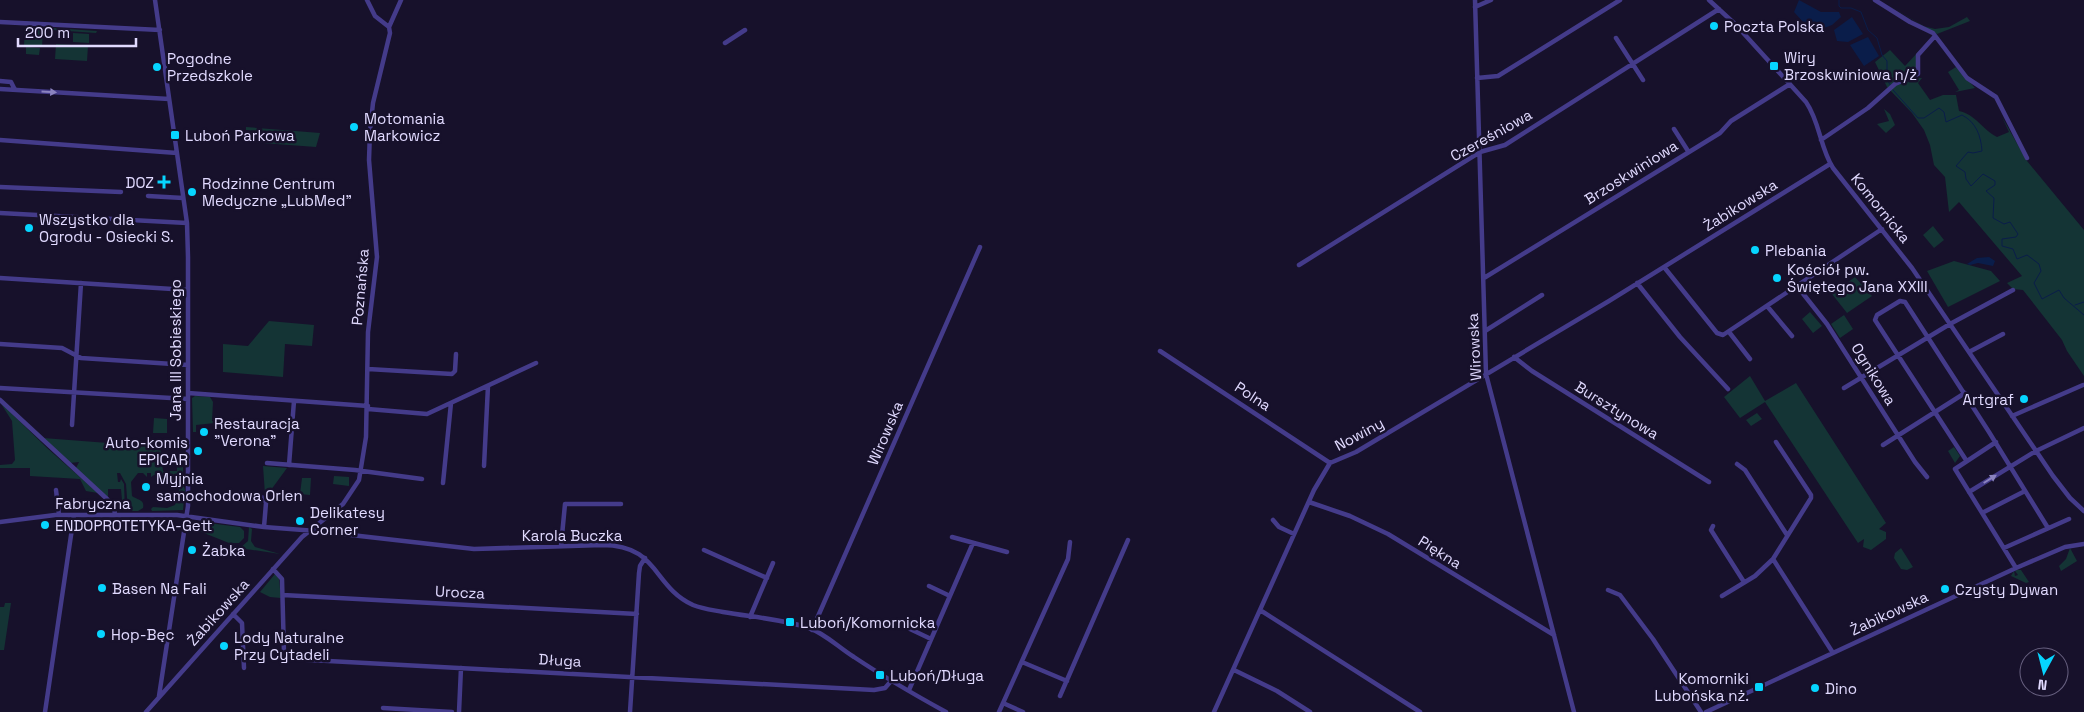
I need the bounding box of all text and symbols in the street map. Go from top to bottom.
scale bar [18,15,135,47]
place label: Poczta Polska [1724,17,1824,36]
marker: Poczta Polska [1708,20,1720,32]
text: 200 m [25,23,70,42]
place label: Wiry Brzoskwiniowa n/ż [1784,48,1917,84]
place label: Pogodne Przedszkole [167,49,253,85]
marker: Wiry Brzoskwiniowa n/ż [1768,60,1780,72]
marker: Pogodne Przedszkole [151,61,163,73]
one-way arrow [41,88,57,96]
street label: Czereśniowa [1447,105,1536,165]
place label: Motomania Markowicz [364,109,445,145]
marker: Motomania Markowicz [348,121,360,133]
place label: Luboń Parkowa [185,126,295,145]
marker: Luboń Parkowa [169,129,181,141]
street label: Brzoskwiniowa [1581,136,1682,208]
street label: Komornicka [1847,169,1915,247]
place label: DOZ [126,173,154,192]
place label: Rodzinne Centrum Medyczne „LubMed” [202,174,352,210]
street label: Żabikowska [1699,175,1781,235]
marker: DOZ [158,176,170,188]
marker: Rodzinne Centrum Medyczne „LubMed” [186,186,198,198]
place label: Wszystko dla Ogrodu - Osiecki S. [39,210,174,246]
marker: Wszystko dla Ogrodu - Osiecki S. [23,222,35,234]
place label: Plebania [1765,241,1827,260]
marker: Plebania [1749,244,1761,256]
street label: Poznańska [347,247,373,326]
place label: Kościół pw. Świętego Jana XXIII [1787,260,1928,296]
marker: Kościół pw. Świętego Jana XXIII [1771,272,1783,284]
street label: Jana III Sobieskiego [166,279,185,421]
street label: Wirowska [1463,312,1485,381]
street label: Ognikowa [1847,339,1901,409]
street label: Polna [1231,377,1275,415]
street label: Bursztynowa [1572,377,1663,443]
place label: Artgraf [1962,390,2014,409]
marker: Artgraf [2018,393,2030,405]
street label: Wirowska [863,398,907,468]
street label: Nowiny [1331,413,1387,455]
place label: Restauracja "Verona" [214,414,300,450]
marker: Restauracja "Verona" [198,426,210,438]
place label: Auto-komis EPICAR [105,433,188,469]
marker: Auto-komis EPICAR [192,445,204,457]
place label: Myjnia samochodowa Orlen [156,469,303,505]
one-way arrow [1983,475,1997,484]
marker: Myjnia samochodowa Orlen [140,481,152,493]
street label: Fabryczna [55,494,131,513]
place label: Delikatesy Corner [310,503,385,539]
marker: Delikatesy Corner [294,515,306,527]
place label: ENDOPROTETYKA-Gett [55,516,213,535]
marker: ENDOPROTETYKA-Gett [39,519,51,531]
street label: Karola Buczka [522,526,623,545]
street label: Piękna [1415,531,1465,573]
place label: Żabka [202,541,246,560]
marker: Żabka [186,544,198,556]
street label: Żabikowska [183,574,253,649]
place label: Basen Na Fali [112,579,207,598]
place label: Czysty Dywan [1955,580,2058,599]
street label: Urocza [435,581,486,603]
marker: Basen Na Fali [96,582,108,594]
marker: Czysty Dywan [1939,583,1951,595]
street label: Żabikowska [1847,587,1931,639]
place label: Luboń/Komornicka [800,613,936,632]
marker: Luboń/Komornicka [784,616,796,628]
place label: Hop-Bęc [111,625,174,644]
marker: Hop-Bęc [95,628,107,640]
place label: Lody Naturalne Przy Cytadeli [234,628,344,664]
marker: Lody Naturalne Przy Cytadeli [218,640,230,652]
north arrow [2019,647,2069,697]
street label: Długa [538,649,582,671]
place label: Luboń/Długa [890,666,984,685]
marker: Luboń/Długa [874,669,886,681]
place label: Komorniki Lubońska nż. [1654,669,1749,705]
text: N [2037,675,2048,694]
place label: Dino [1825,679,1857,698]
marker: Komorniki Lubońska nż. [1753,681,1765,693]
marker: Dino [1809,682,1821,694]

